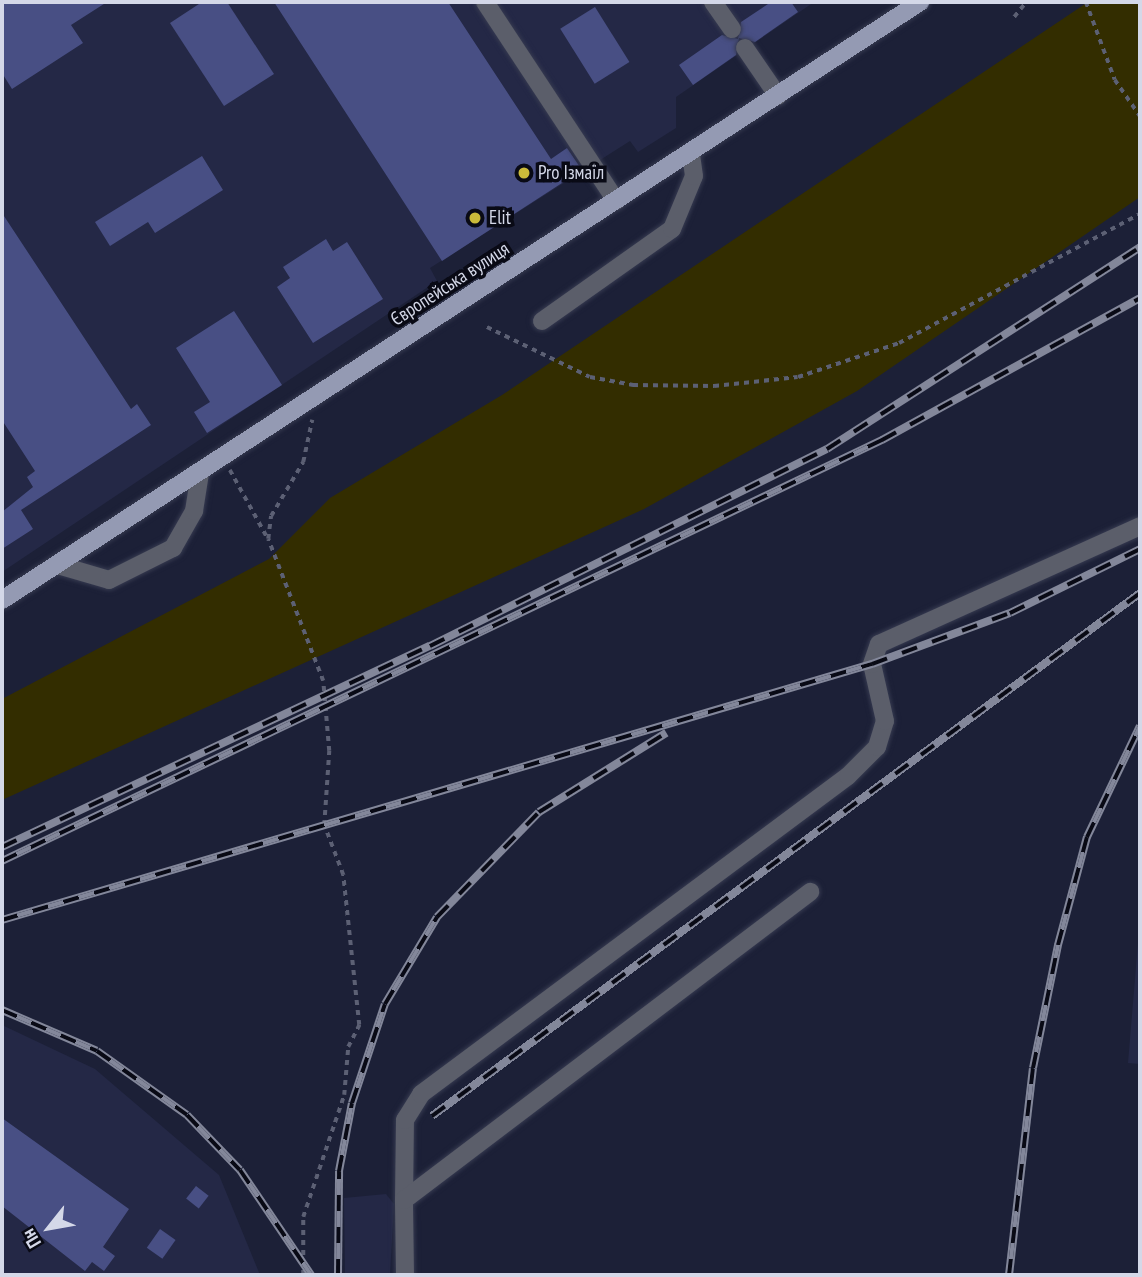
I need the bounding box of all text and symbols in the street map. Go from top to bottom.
place label: Pro Ізмаїл [538,162,604,184]
marker: Pro Ізмаїл [516,165,532,181]
place label: Elit [489,207,511,229]
marker: Elit [467,210,483,226]
street label: Європейська вулиця [386,237,514,331]
north arrow [14,1193,84,1263]
text: Пн [16,1225,46,1253]

